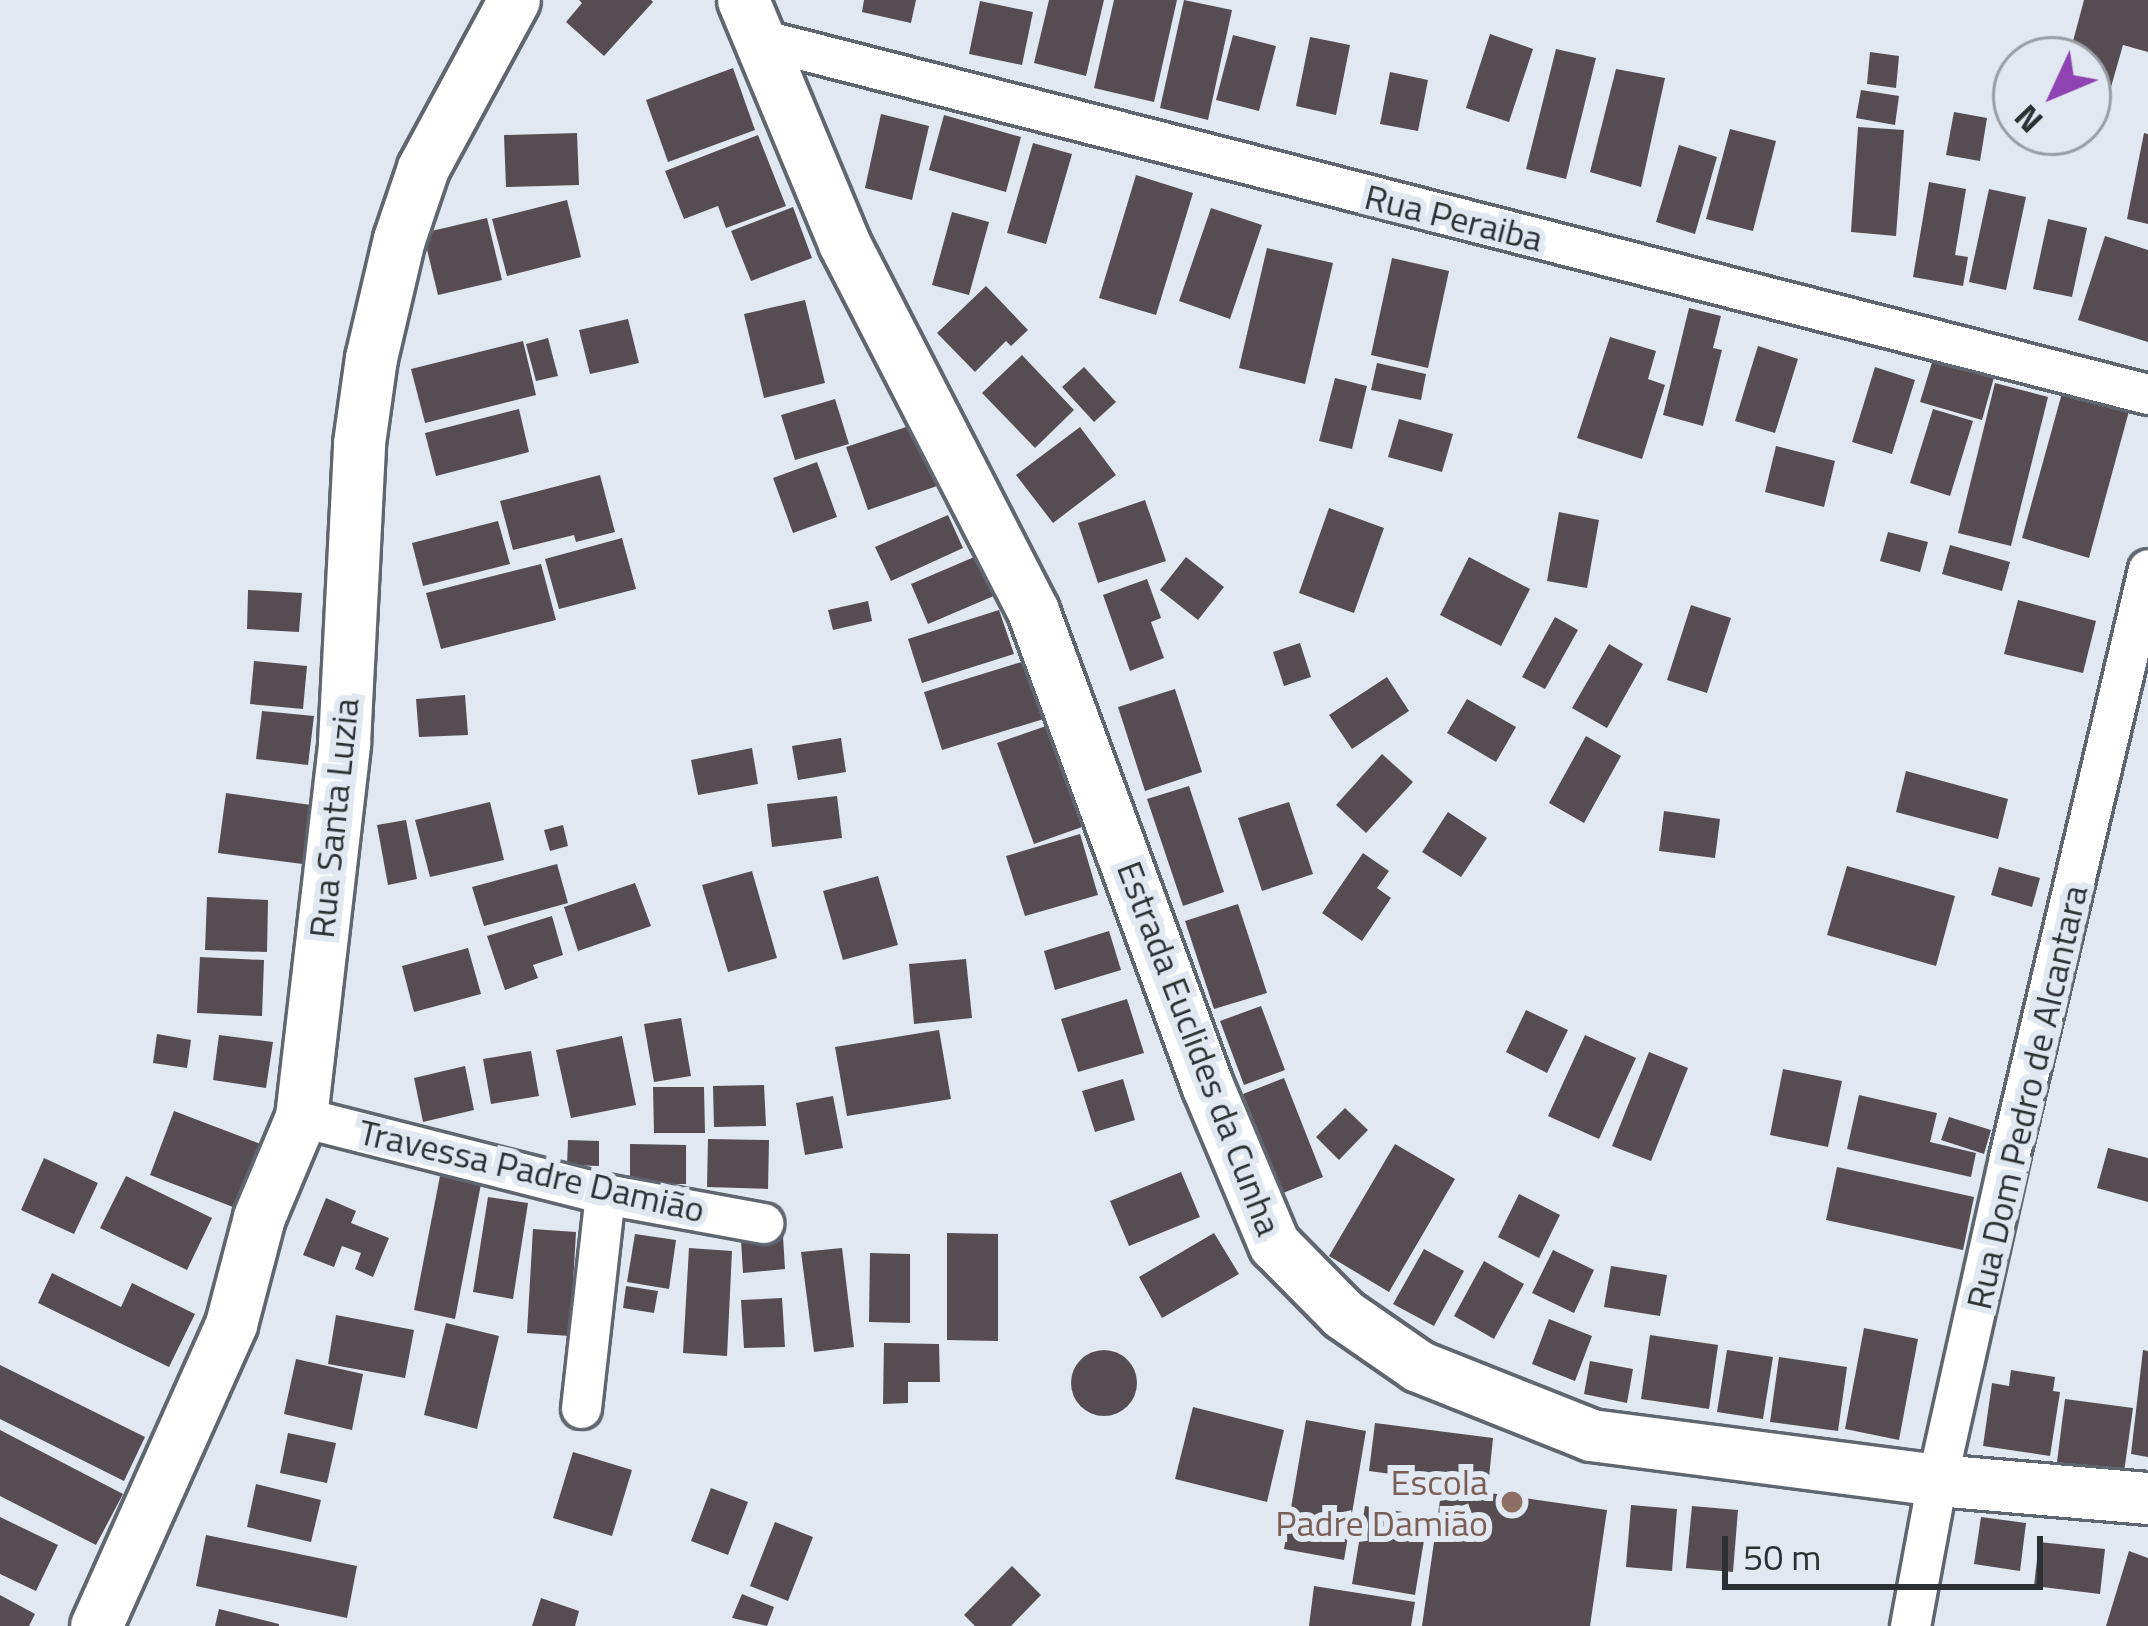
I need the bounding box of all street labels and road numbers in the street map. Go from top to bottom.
street label: Rua Peraiba [1361,174,1547,260]
street label: Rua Santa Luzia [299,696,367,940]
street label: Estrada Euclides da Cunha [1109,855,1291,1241]
street label: Rua Dom Pedro de Alcantara [1956,881,2096,1313]
street label: Travessa Padre Damião [355,1109,709,1231]

